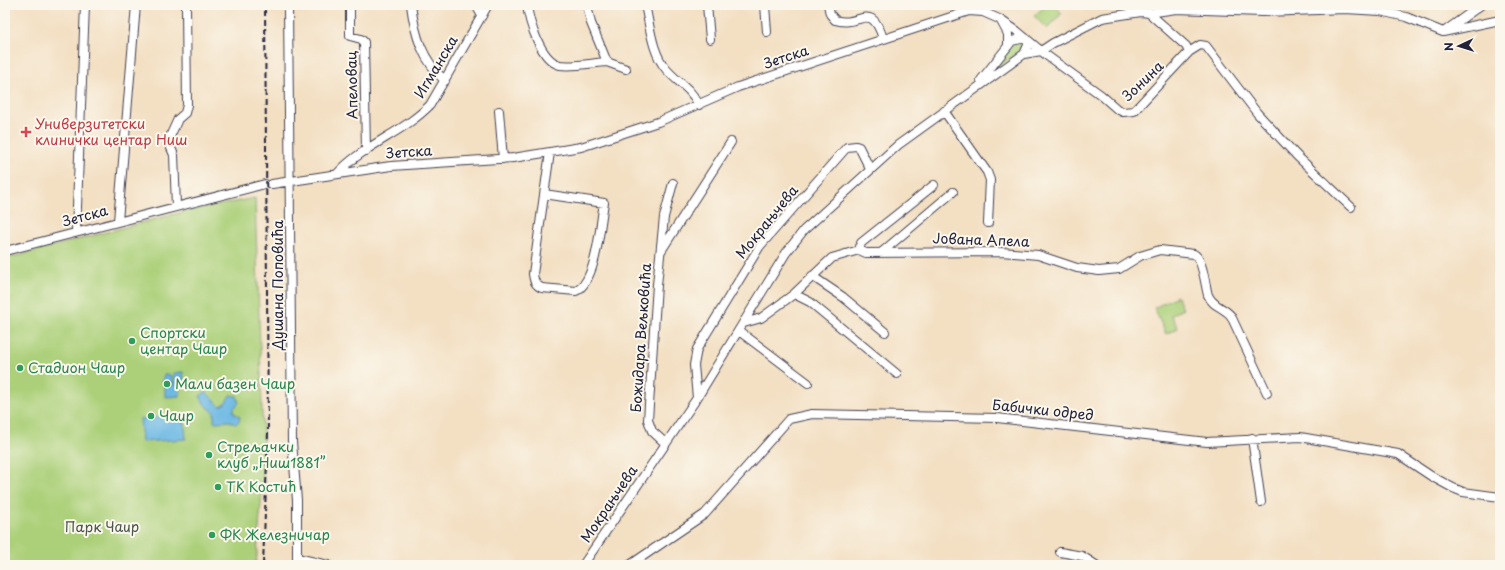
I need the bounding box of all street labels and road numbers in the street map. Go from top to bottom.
street label: Игманска [409,31,463,102]
street label: Зетска [761,39,811,74]
street label: Апеловац [340,51,363,120]
street label: Зонина [1117,55,1168,106]
street label: Зетска [385,139,433,164]
street label: Мокрањчева [730,180,803,263]
street label: Зетска [60,199,110,232]
street label: Душана Поповића [267,220,288,351]
street label: Јована Апела [932,227,1030,252]
street label: Божидара Вељковића [625,262,656,413]
street label: Бабички одред [991,394,1095,425]
street label: Мокрањчева [575,461,642,547]

